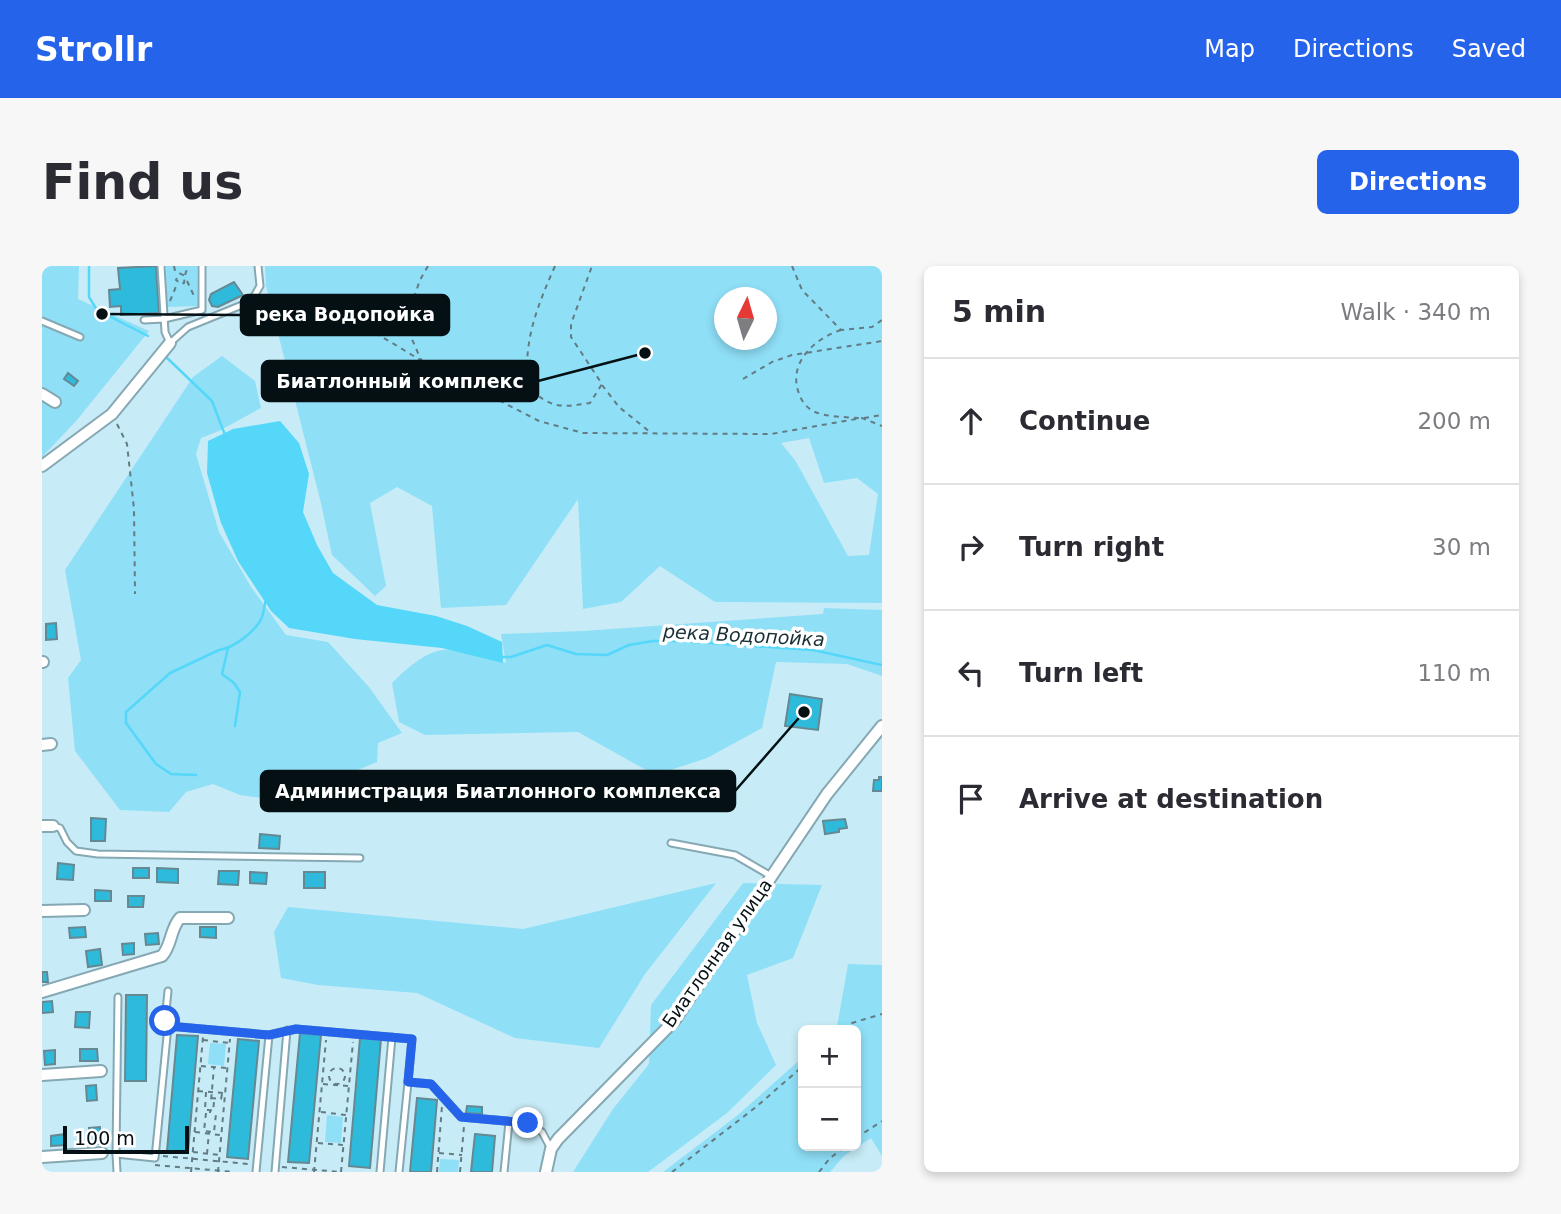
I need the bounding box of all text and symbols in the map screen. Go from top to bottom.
text: Strollr [35,30,152,69]
text: Map [1204,35,1255,63]
text: Directions [1293,35,1414,63]
text: Saved [1452,35,1526,63]
button: Directions [1317,150,1519,214]
text: Find us [42,154,243,211]
north arrow [714,287,777,350]
text: 5 min [952,294,1046,329]
callout: река Водопойка [241,295,449,335]
text: Walk · 340 m [1340,299,1491,325]
text: река Водопойка [255,303,435,325]
callout: Биатлонный комплекс [262,361,538,401]
text: Биатлонный комплекс [276,370,524,392]
icon: ahead [952,402,990,440]
text: Continue [1019,406,1150,436]
text: 200 m [1417,408,1491,434]
icon: right [952,528,990,566]
text: Turn right [1019,532,1164,562]
text: 30 m [1432,534,1491,560]
water label: река Водопойка [662,620,825,650]
icon: left [952,654,990,692]
text: Turn left [1019,658,1143,688]
text: 110 m [1417,660,1491,686]
callout: Администрация Биатлонного комплекса [261,771,735,811]
text: Администрация Биатлонного комплекса [275,780,721,802]
icon: arrive [952,780,990,818]
text: Arrive at destination [1019,784,1323,814]
street label: Биатлонная улица [658,875,776,1031]
route start [149,1005,180,1036]
map controls [798,1025,861,1151]
button: + [798,1025,861,1088]
button: − [798,1088,861,1151]
route end [512,1107,543,1138]
scale bar [63,1123,189,1155]
text: 100 m [74,1127,135,1149]

